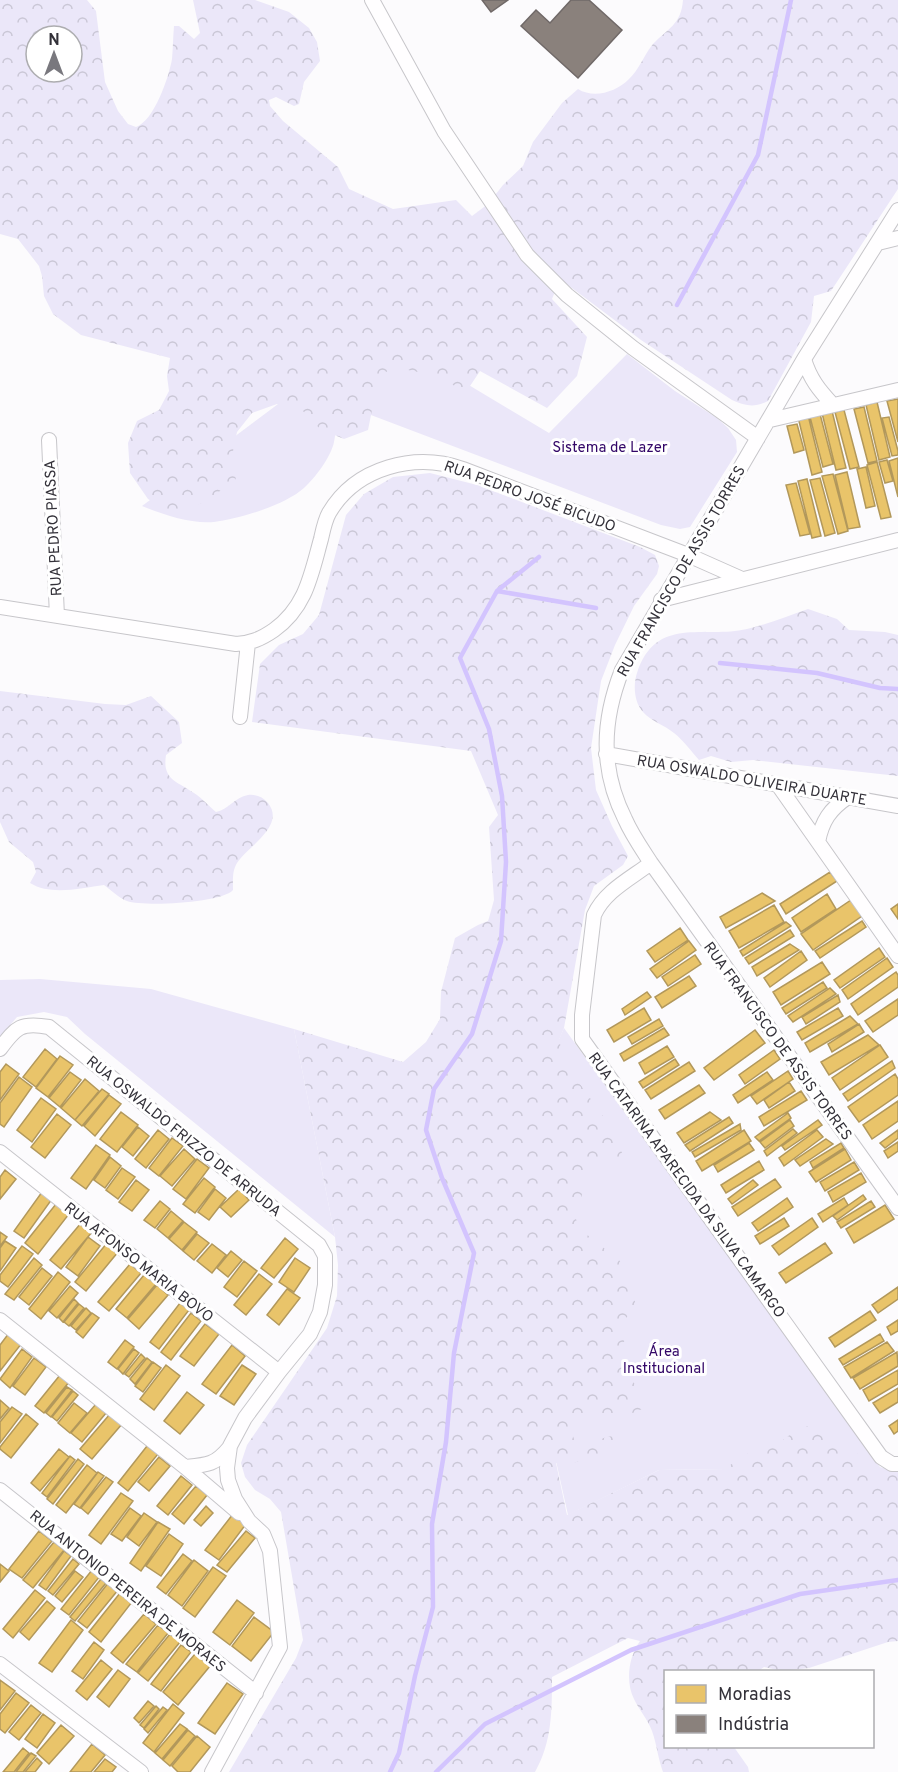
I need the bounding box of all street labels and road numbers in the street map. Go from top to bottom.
street label: RUA PEDRO JOSÉ BICUDO [441,457,618,537]
street label: RUA PEDRO PIASSA [41,459,68,597]
street label: RUA FRANCISCO DE ASSIS TORRES [614,463,751,681]
street label: RUA OSWALDO OLIVEIRA DUARTE [635,752,868,811]
street label: RUA FRANCISCO DE ASSIS TORRES [698,939,855,1145]
street label: RUA CATARINA APARECIDA DA SILVA CAMARGO [583,1049,789,1322]
street label: RUA OSWALDO FRIZZO DE ARRUDA [82,1053,284,1222]
street label: RUA AFONSO MARIA BOVO [60,1199,217,1327]
street label: RUA ANTONIO PEREIRA DE MORAES [25,1507,229,1677]

